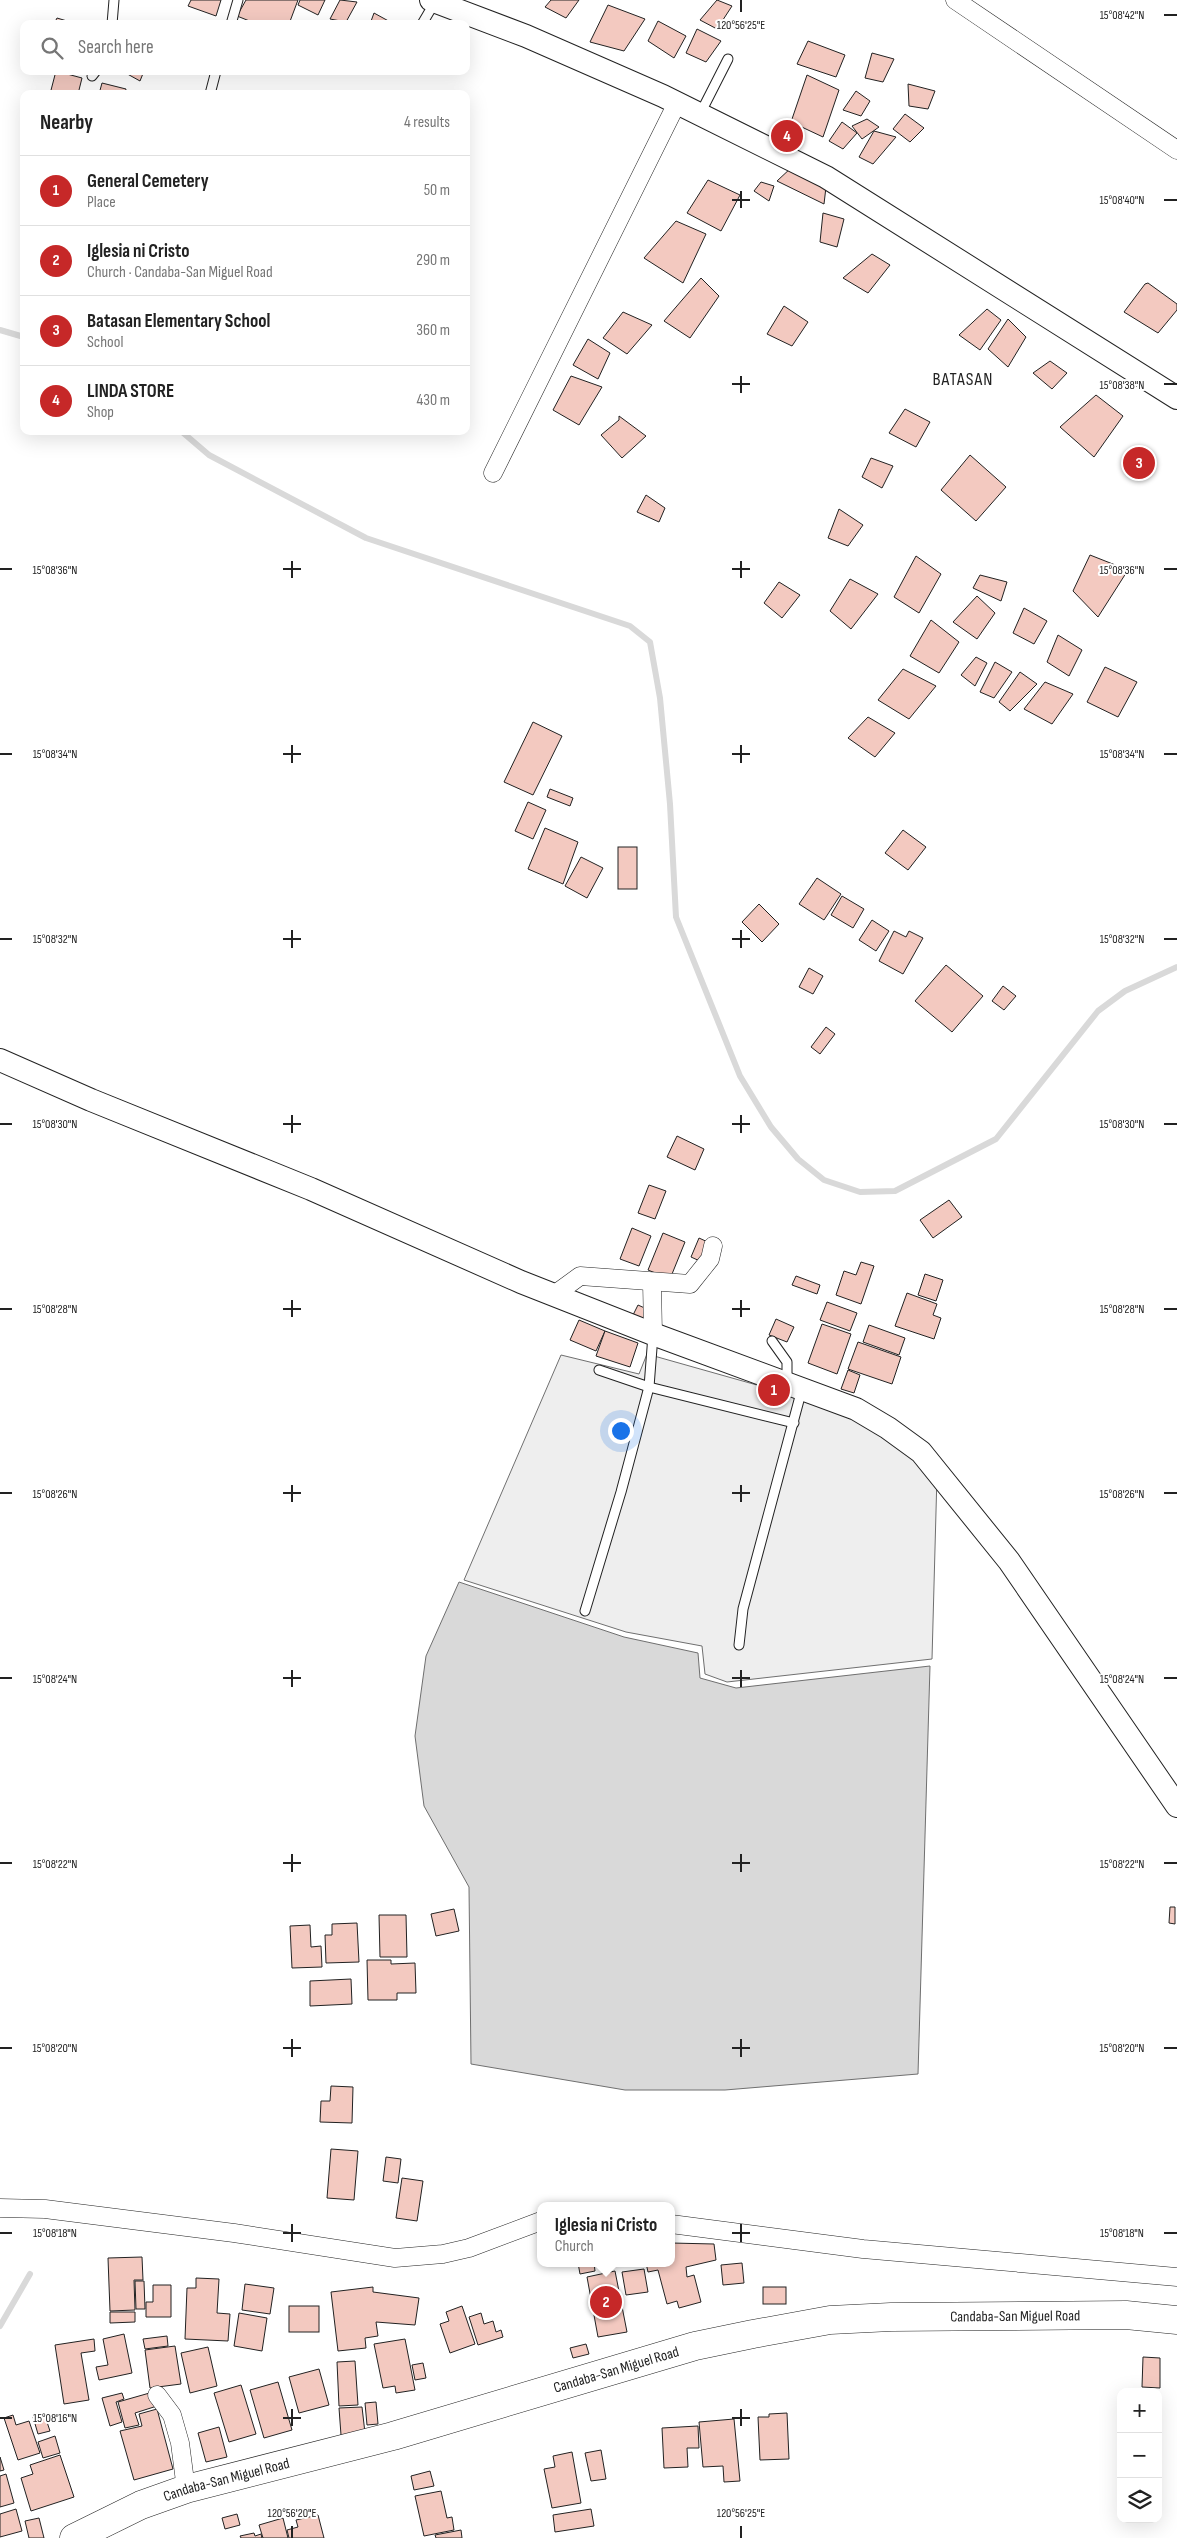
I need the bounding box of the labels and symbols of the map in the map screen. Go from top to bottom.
text: 15°08'42"N [1100,8,1144,23]
text: 120°56'25"E [717,18,765,33]
pin: 4 [771,117,803,155]
text: 15°08'40"N [1100,193,1145,208]
district label: BATASAN [933,369,993,390]
text: 15°08'38"N [1100,378,1144,393]
pin: 3 [1123,444,1155,482]
text: 15°08'36"N [33,563,77,578]
text: 15°08'36"N [1100,563,1144,578]
text: 15°08'34"N [33,747,77,762]
text: 15°08'34"N [1100,747,1144,762]
text: 15°08'32"N [33,932,77,947]
text: 15°08'32"N [1100,932,1144,947]
text: 15°08'30"N [32,1117,78,1132]
text: 15°08'30"N [1099,1117,1145,1132]
text: 15°08'28"N [33,1302,77,1317]
text: 15°08'28"N [1100,1302,1144,1317]
pin: 1 [758,1371,790,1409]
your location [608,1418,634,1444]
text: 15°08'26"N [33,1487,77,1502]
text: 15°08'26"N [1100,1487,1144,1502]
text: 15°08'24"N [33,1672,77,1687]
text: 15°08'24"N [1100,1672,1144,1687]
text: 15°08'22"N [33,1857,77,1872]
text: 15°08'22"N [1100,1857,1144,1872]
text: 15°08'20"N [33,2041,77,2056]
text: 15°08'20"N [1100,2041,1144,2056]
text: 15°08'18"N [33,2226,77,2241]
text: 15°08'18"N [1100,2226,1144,2241]
pin: 2 [590,2283,622,2321]
street label: Candaba-San Miguel Road [950,2306,1080,2326]
street label: Candaba-San Miguel Road [551,2342,681,2398]
text: 15°08'16"N [33,2411,77,2426]
street label: Candaba-San Miguel Road [161,2454,292,2506]
text: 120°56'20"E [268,2506,317,2521]
text: 120°56'25"E [717,2506,765,2521]

